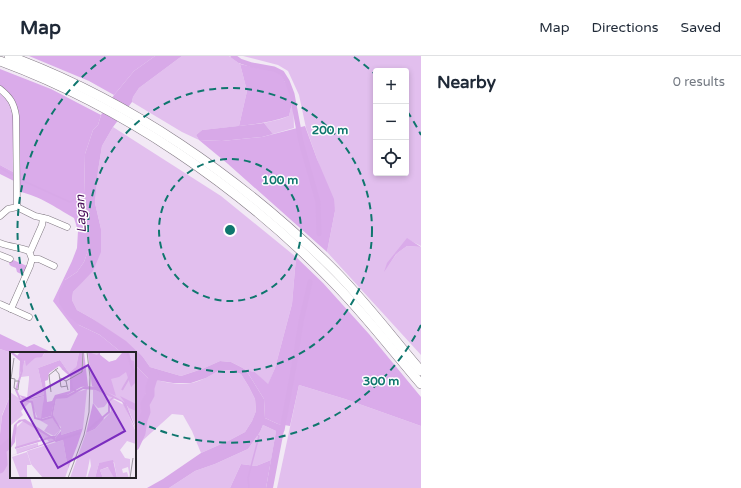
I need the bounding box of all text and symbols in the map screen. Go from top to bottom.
text: Map [20,17,61,39]
text: Map [539,19,570,36]
text: Directions [592,19,659,36]
text: Saved [681,19,721,36]
map controls [373,68,409,176]
button: + [373,68,409,104]
text: Nearby [437,72,496,93]
text: 0 results [673,74,725,90]
button: − [373,104,409,140]
text: 200 m [312,123,348,137]
button: locate [373,140,409,176]
text: 100 m [262,173,298,187]
water label: Lagan [72,193,90,233]
centre of rings [223,223,237,237]
inset map [10,352,136,478]
text: 300 m [363,374,399,388]

